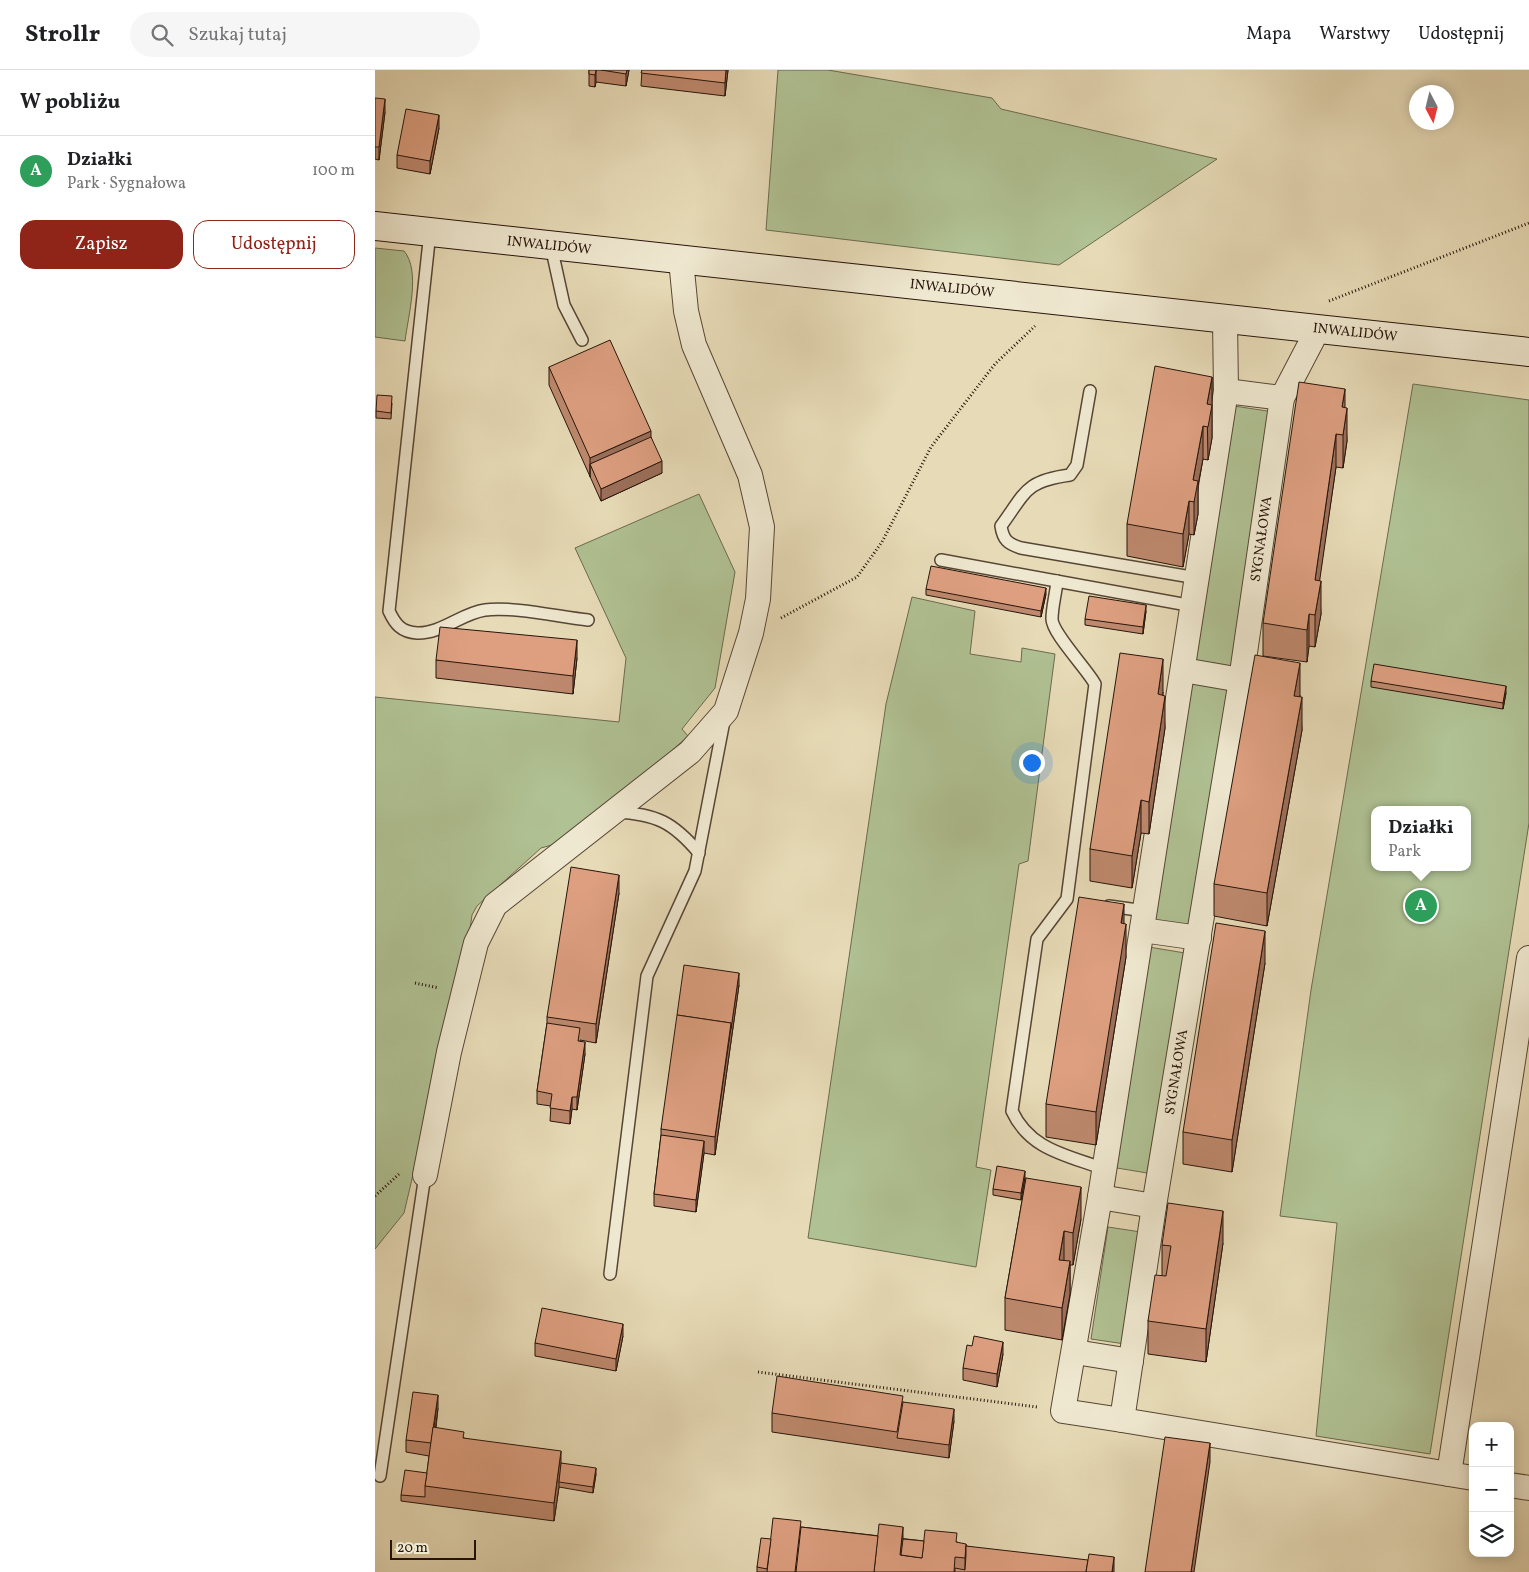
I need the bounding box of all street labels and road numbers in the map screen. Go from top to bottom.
street label: INWALIDÓW [506,231,592,260]
street label: INWALIDÓW [909,274,995,303]
street label: INWALIDÓW [1312,318,1398,347]
street label: SYGNAŁOWA [1247,495,1277,583]
street label: SYGNAŁOWA [1161,1028,1193,1116]

